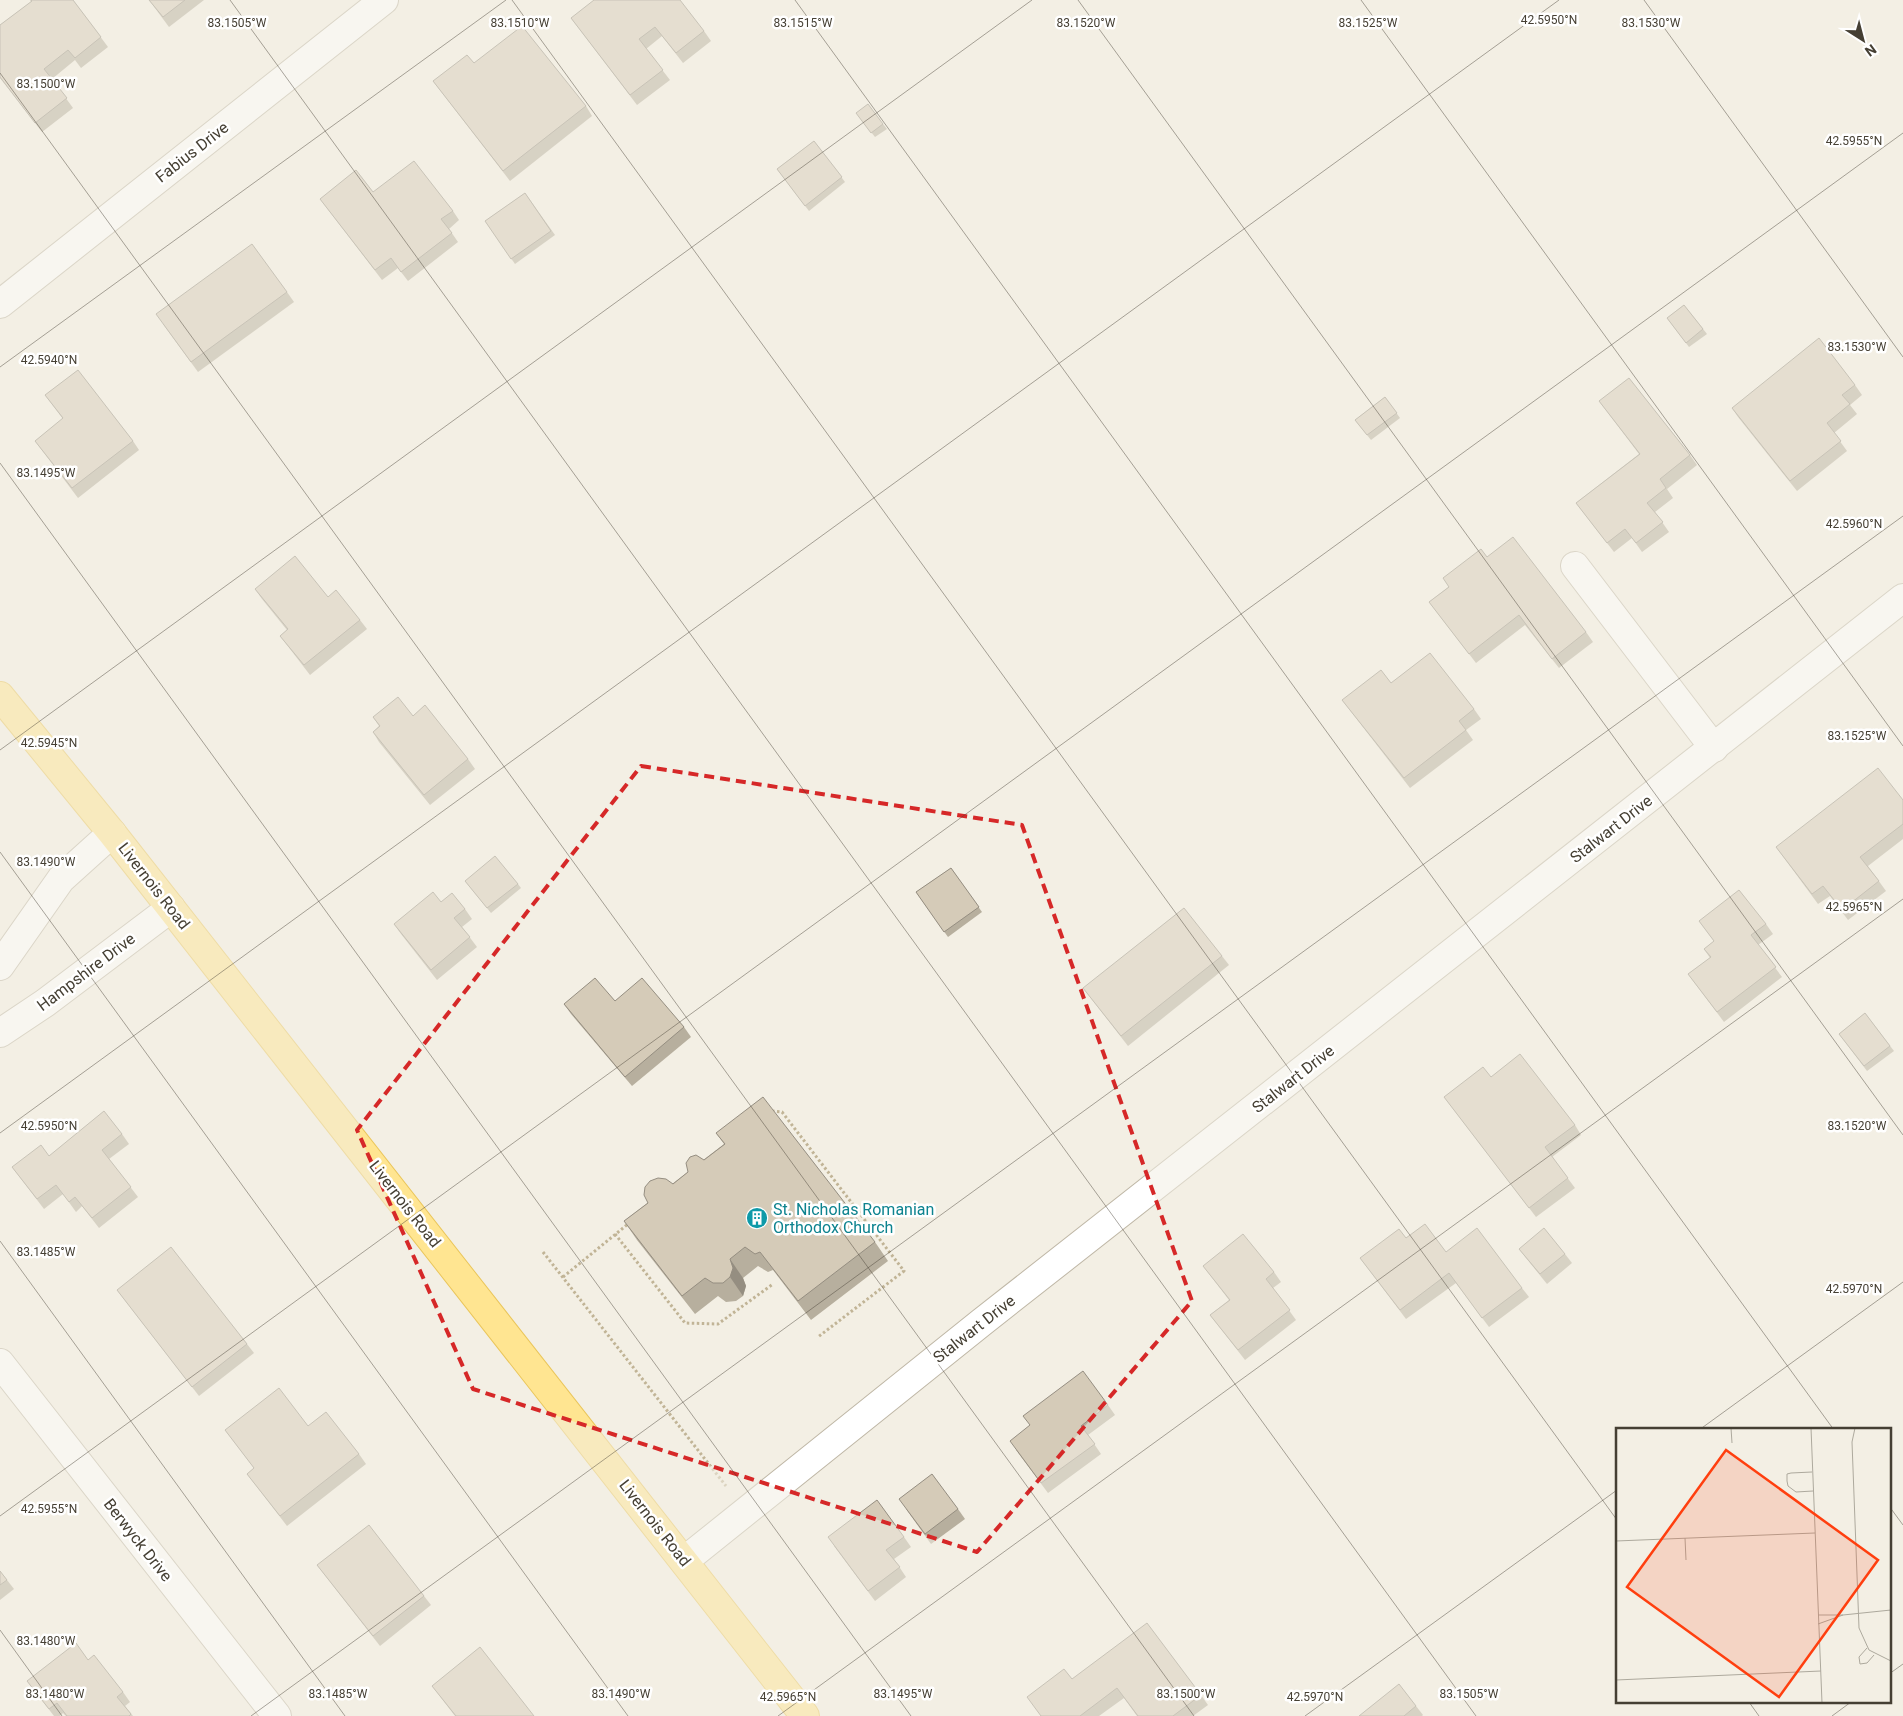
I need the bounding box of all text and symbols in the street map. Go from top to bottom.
text: 42.5950°N [1521,13,1577,27]
north arrow [1838,15,1888,65]
text: 83.1505°W [208,16,267,30]
text: 83.1510°W [491,16,550,30]
text: 83.1515°W [774,16,833,30]
text: 83.1520°W [1057,16,1116,30]
text: 83.1525°W [1339,16,1398,30]
text: 83.1530°W [1622,16,1681,30]
text: N [1862,41,1879,60]
text: 83.1500°W [17,77,76,91]
street label: Fabius Drive [152,118,232,186]
text: 42.5955°N [1826,134,1882,148]
text: 83.1530°W [1828,340,1887,354]
text: 42.5940°N [21,353,77,367]
text: 83.1495°W [17,466,76,480]
text: 42.5960°N [1826,517,1882,531]
text: 83.1525°W [1828,729,1887,743]
text: 42.5945°N [21,736,77,750]
street label: Stalwart Drive [1566,791,1656,867]
street label: Livernois Road [114,839,194,933]
text: 83.1490°W [17,855,76,869]
text: 42.5965°N [1826,900,1882,914]
street label: Hampshire Drive [33,929,139,1015]
street label: Stalwart Drive [1248,1041,1338,1117]
text: 42.5950°N [21,1119,77,1133]
text: 83.1520°W [1828,1119,1887,1133]
street label: Livernois Road [365,1157,445,1251]
place label: St. Nicholas Romanian Orthodox Church [773,1200,934,1237]
building icon: St. Nicholas Romanian Orthodox Church [745,1206,769,1230]
text: 83.1485°W [17,1245,76,1259]
text: 42.5970°N [1826,1282,1882,1296]
street label: Stalwart Drive [929,1291,1019,1367]
inset map [1616,1428,1890,1704]
street label: Livernois Road [615,1476,695,1570]
street label: Berwyck Drive [100,1495,176,1585]
text: 42.5955°N [21,1502,77,1516]
text: 83.1480°W [17,1634,76,1648]
text: 83.1480°W [26,1687,85,1701]
text: 83.1485°W [309,1687,368,1701]
text: 83.1490°W [592,1687,651,1701]
text: 83.1495°W [874,1687,933,1701]
text: 83.1500°W [1157,1687,1216,1701]
text: 83.1505°W [1440,1687,1499,1701]
text: 42.5965°N [760,1690,816,1704]
text: 42.5970°N [1287,1690,1343,1704]

